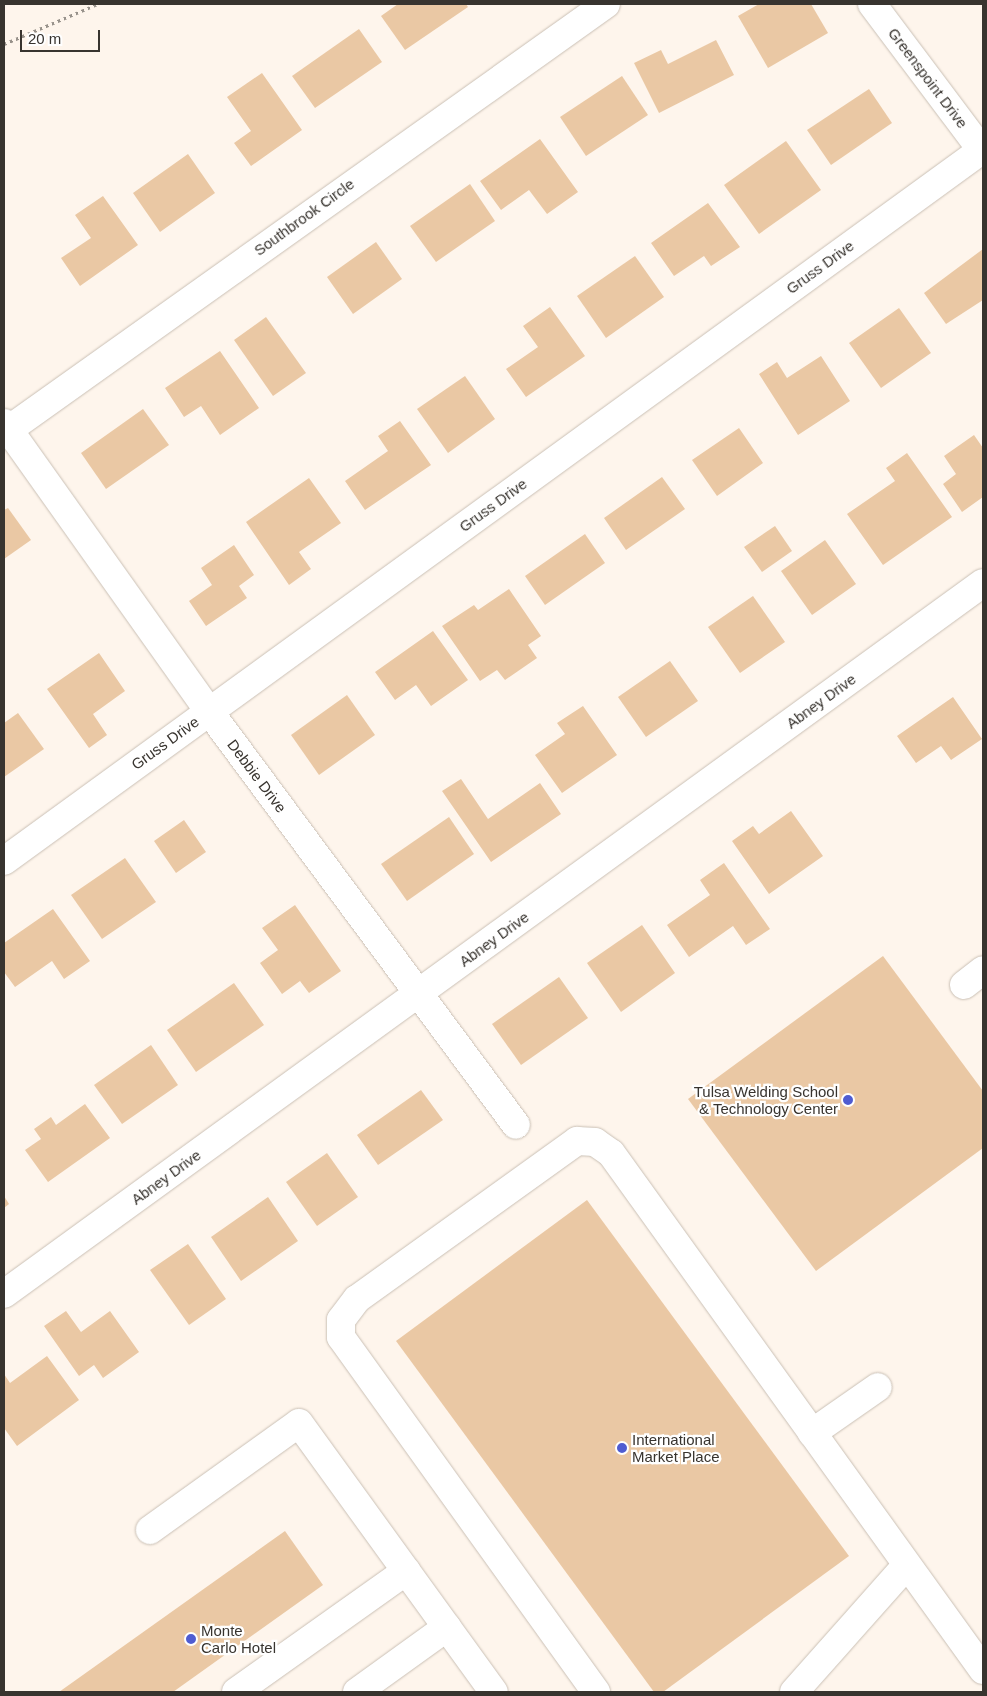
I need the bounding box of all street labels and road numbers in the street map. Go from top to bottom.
street label: Greenspoint Drive [884,24,972,132]
street label: Southbrook Circle [250,175,358,259]
street label: Gruss Drive [783,236,857,298]
street label: Gruss Drive [456,474,530,536]
street label: Abney Drive [783,670,859,732]
street label: Gruss Drive [128,712,202,774]
street label: Debbie Drive [224,736,290,816]
street label: Abney Drive [456,908,532,970]
street label: Abney Drive [128,1146,204,1208]

